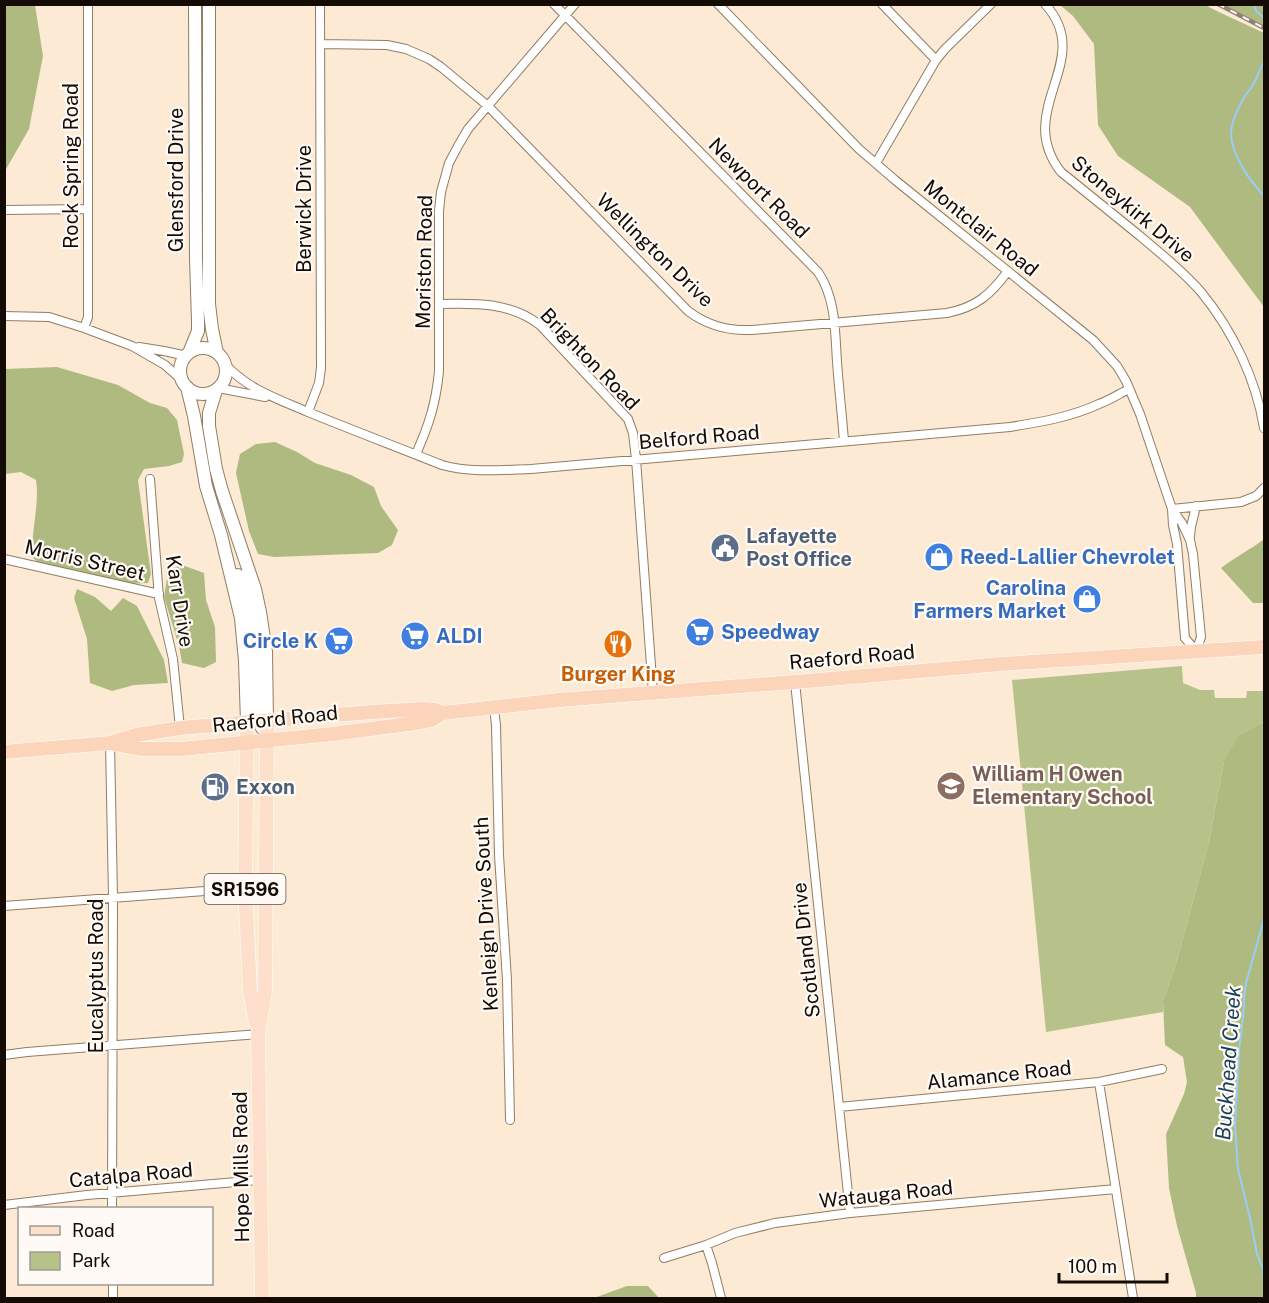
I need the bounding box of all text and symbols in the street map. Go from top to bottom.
street label: Rock Spring Road [59,83,83,249]
street label: Glensford Drive [164,108,188,252]
street label: Newport Road [704,133,814,243]
street label: Berwick Drive [292,145,316,273]
street label: Stoneykirk Drive [1067,151,1199,267]
street label: Montclair Road [919,174,1043,282]
street label: Wellington Drive [591,188,719,312]
street label: Moriston Road [411,195,437,329]
street label: Brighton Road [535,303,645,415]
street label: Belford Road [638,420,760,454]
place label: Lafayette Post Office [746,524,852,571]
public building icon: Lafayette Post Office [709,532,741,564]
street label: Morris Street [22,534,148,586]
shop icon: Reed-Lallier Chevrolet [923,541,955,573]
place label: Reed-Lallier Chevrolet [960,545,1175,569]
street label: Karr Drive [161,553,199,649]
place label: Carolina Farmers Market [913,576,1066,623]
shop icon: Carolina Farmers Market [1071,583,1103,615]
supermarket icon: Speedway [684,616,716,648]
supermarket icon: ALDI [399,620,431,652]
place label: Speedway [721,620,820,644]
place label: ALDI [436,624,483,648]
supermarket icon: Circle K [323,625,355,657]
restaurant icon: Burger King [602,628,634,660]
place label: Circle K [243,629,318,653]
street label: Raeford Road [788,640,916,674]
place label: Burger King [561,662,676,686]
street label: Raeford Road [211,700,339,738]
place label: William H Owen Elementary School [972,762,1153,809]
school or university icon: William H Owen Elementary School [935,770,967,802]
fuel station icon: Exxon [199,771,231,803]
place label: Exxon [236,775,295,799]
street label: Kenleigh Drive South [469,816,503,1012]
road number: SR1596 [204,874,286,904]
street label: Scotland Drive [787,881,825,1019]
street label: Eucalyptus Road [84,898,108,1054]
water label: Buckhead Creek [1210,984,1246,1141]
street label: Alamance Road [925,1055,1073,1095]
street label: Hope Mills Road [228,1091,254,1243]
street label: Catalpa Road [68,1158,194,1192]
street label: Watauga Road [818,1175,954,1213]
legend [18,1207,213,1285]
text: Road [72,1220,115,1241]
scale bar [1059,1246,1167,1284]
text: Park [72,1250,110,1271]
text: 100 m [1068,1256,1117,1277]

